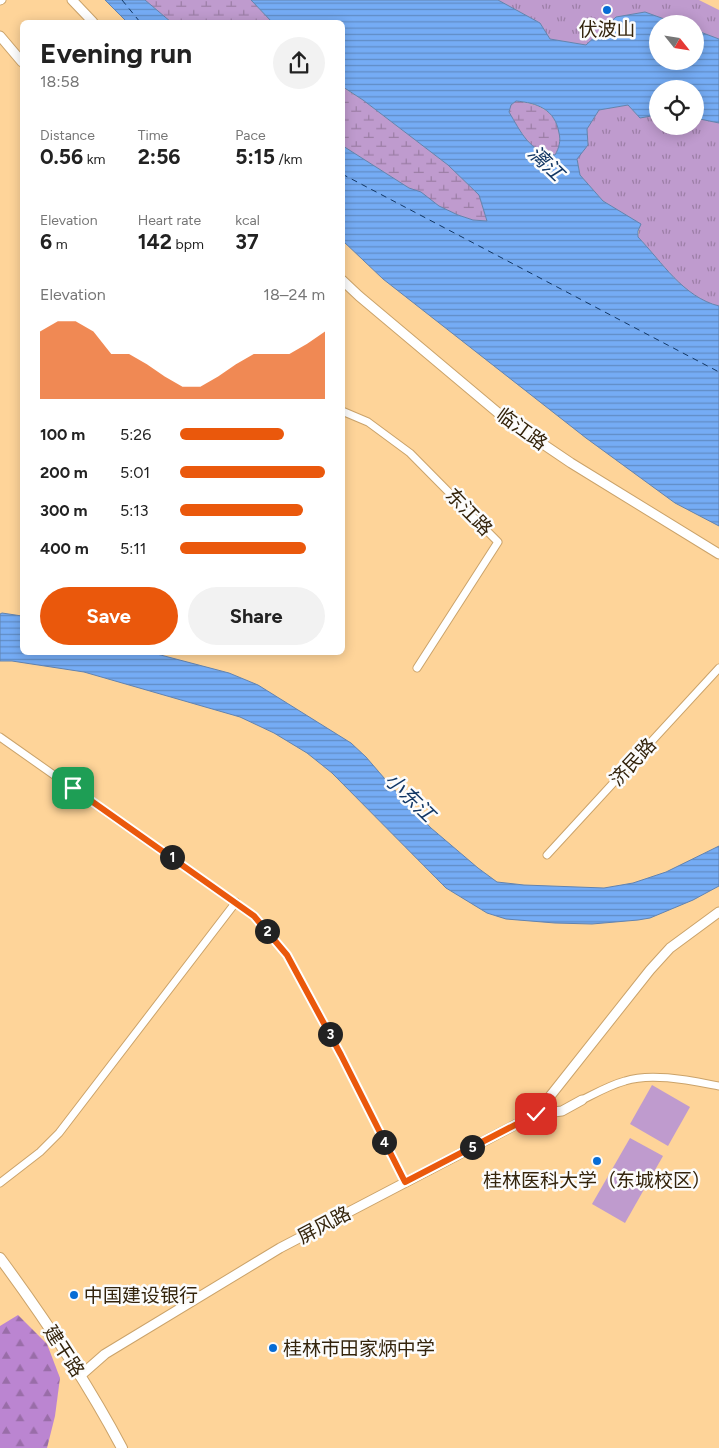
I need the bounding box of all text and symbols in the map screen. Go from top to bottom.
marker: 伏波山 [601,4,613,16]
north arrow [649,15,704,70]
map controls [649,15,704,135]
place label: 伏波山 [578,18,636,41]
text: Evening run [40,36,192,70]
button: share [273,37,325,89]
text: 18:58 [40,72,80,91]
button: locate [649,80,704,135]
text: Distance [40,127,95,144]
text: Time [138,127,168,144]
text: Pace [235,127,266,144]
water label: 漓江 [523,140,570,187]
text: 0.56 [40,144,83,169]
text: 2:56 [138,144,181,169]
text: 5:15 [235,144,275,169]
text: km [83,151,105,168]
text: /km [275,151,303,168]
text: Elevation [40,212,98,229]
text: Heart rate [138,212,201,229]
text: kcal [235,212,260,229]
text: 6 [40,229,52,254]
text: 142 [138,229,172,254]
text: 37 [235,229,259,254]
text: m [52,236,68,253]
text: bpm [172,236,204,253]
text: Elevation [40,285,106,304]
text: 18–24 m [263,285,325,304]
street label: 临江路 [492,403,552,455]
text: 100 m [40,425,85,444]
text: 5:26 [120,425,151,444]
text: 200 m [40,463,88,482]
text: 5:01 [120,463,150,482]
street label: 东江路 [441,484,497,540]
text: 300 m [40,501,87,520]
text: 5:13 [120,501,149,520]
text: 400 m [40,539,89,558]
text: 5:11 [120,539,146,558]
button: Save [40,587,178,645]
button: Share [188,587,325,645]
street label: 济民路 [605,733,661,791]
pin [52,767,94,809]
water label: 小东江 [380,768,441,828]
icon: arrive [59,774,87,802]
pin: 1 [160,844,184,870]
text: 1 [170,849,175,866]
pin: 2 [254,918,280,944]
text: 2 [263,923,272,940]
pin: 3 [318,1022,342,1046]
text: 3 [327,1026,334,1043]
pin [515,1093,557,1135]
icon: check [522,1100,550,1128]
pin: 4 [372,1130,396,1154]
text: 4 [380,1134,389,1151]
pin: 5 [460,1134,484,1160]
text: 5 [468,1139,477,1156]
marker: 桂林医科大学（东城校区） [591,1155,603,1167]
place label: 桂林医科大学（东城校区） [483,1169,711,1192]
street label: 屏风路 [293,1201,355,1249]
place label: 中国建设银行 [84,1284,198,1307]
marker: 中国建设银行 [68,1289,80,1301]
street label: 建干路 [39,1321,89,1381]
place label: 桂林市田家炳中学 [283,1337,435,1360]
marker: 桂林市田家炳中学 [267,1342,279,1354]

